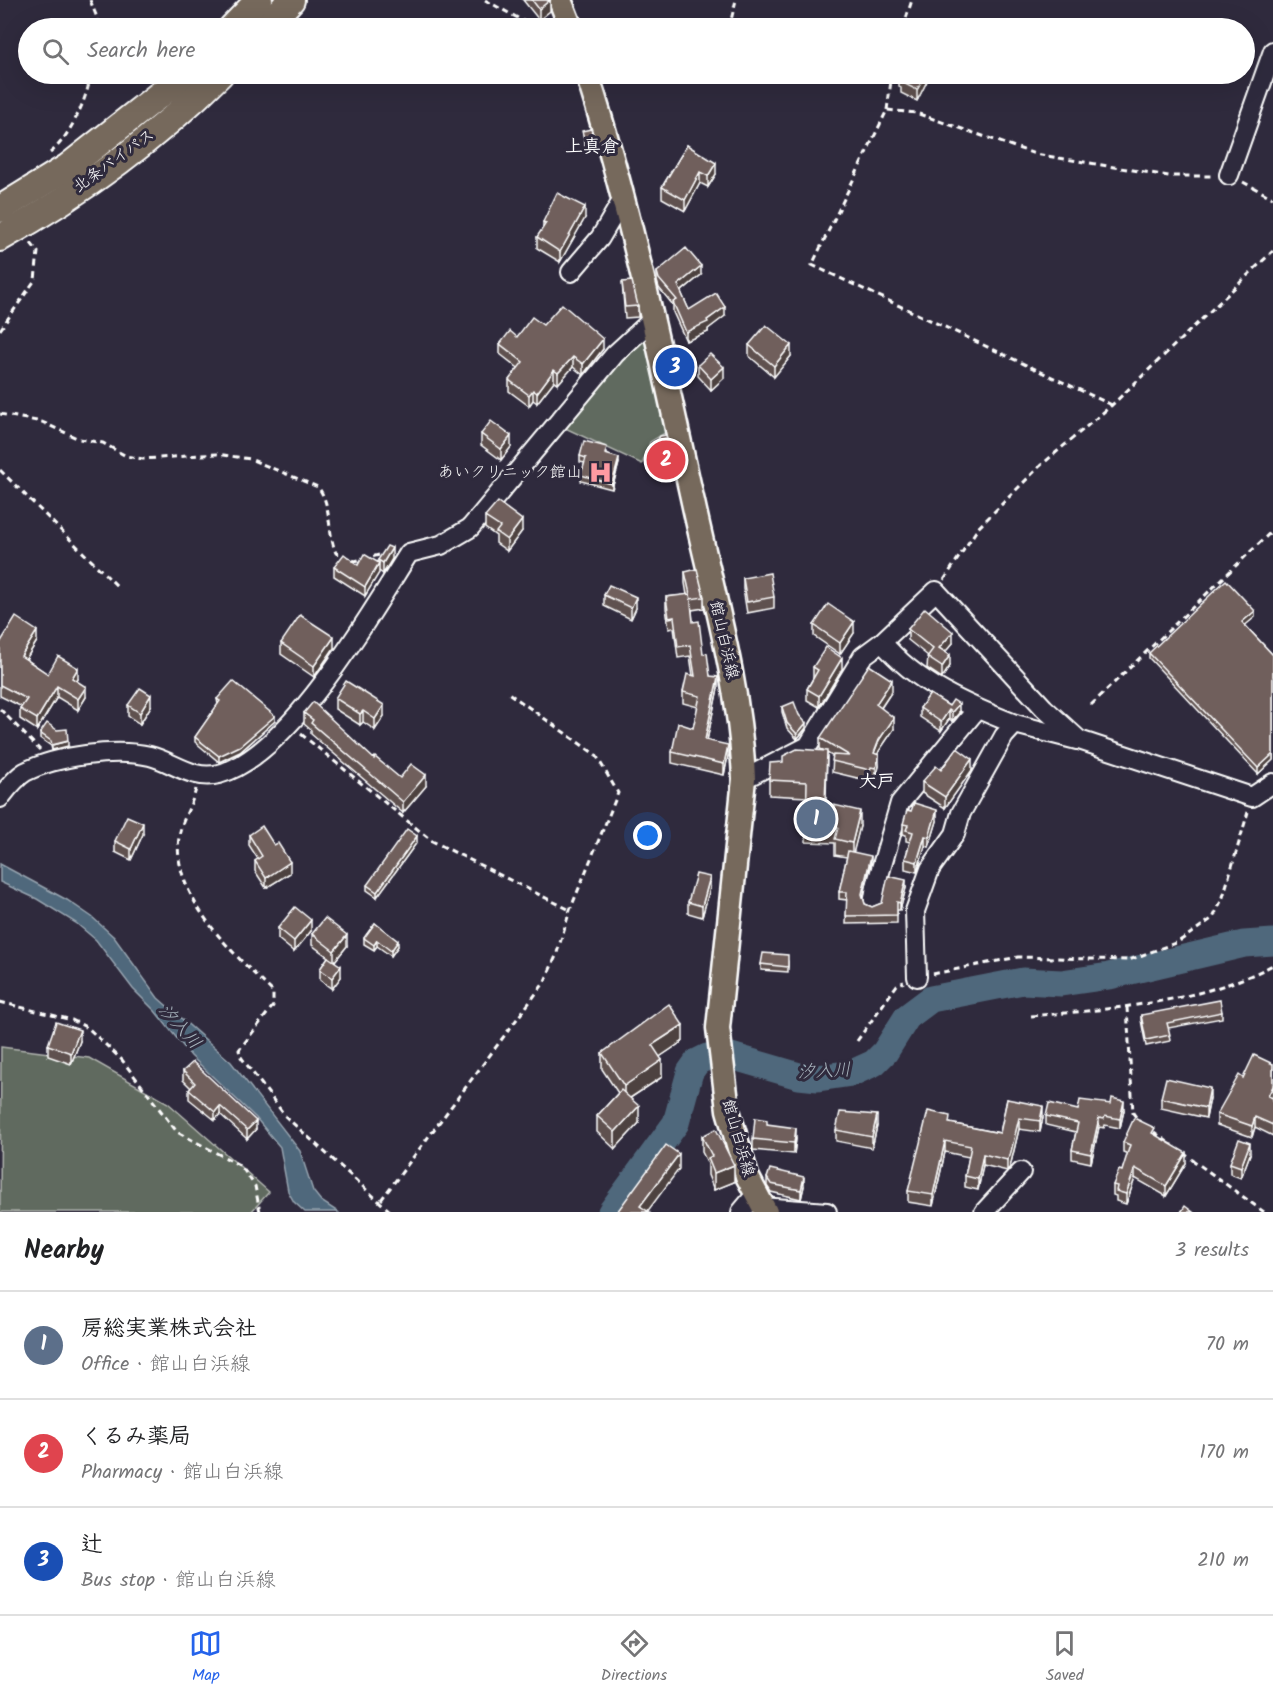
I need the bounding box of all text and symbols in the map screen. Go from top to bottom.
search box [18,18,1255,84]
text: Search here [87,34,195,69]
icon: search [39,35,72,68]
street label: 北条バイパス [68,123,160,199]
district label: 上真倉 [565,133,619,162]
pin: 3 [656,344,694,389]
pin: 2 [646,438,686,482]
hospital icon: あいクリニック館山 [587,459,613,485]
place label: あいクリニック館山 [438,460,582,485]
street label: 館山白浜線 [703,598,745,682]
district label: 大戸 [859,768,895,797]
pin: 1 [796,796,836,842]
your location [633,821,662,850]
water label: 汐入川 [150,997,208,1057]
water label: 汐入川 [796,1056,852,1088]
street label: 館山白浜線 [715,1096,761,1180]
text: Nearby [24,1230,104,1272]
text: 3 results [1175,1235,1249,1267]
text: 房総実業株式会社 [81,1312,257,1347]
text: 1 [40,1329,47,1361]
text: 70 m [1206,1329,1249,1361]
text: Office · 館山白浜線 [81,1349,250,1381]
text: くるみ薬局 [81,1420,191,1455]
text: 2 [38,1437,49,1469]
text: 170 m [1200,1437,1249,1469]
text: Pharmacy · 館山白浜線 [81,1457,283,1489]
text: 辻 [81,1528,103,1563]
text: 3 [38,1545,49,1577]
text: 210 m [1197,1545,1249,1577]
text: Bus stop · 館山白浜線 [81,1565,276,1597]
tab: Map [189,1627,222,1688]
tab: Directions [601,1627,667,1688]
tab: Saved [1046,1627,1084,1688]

